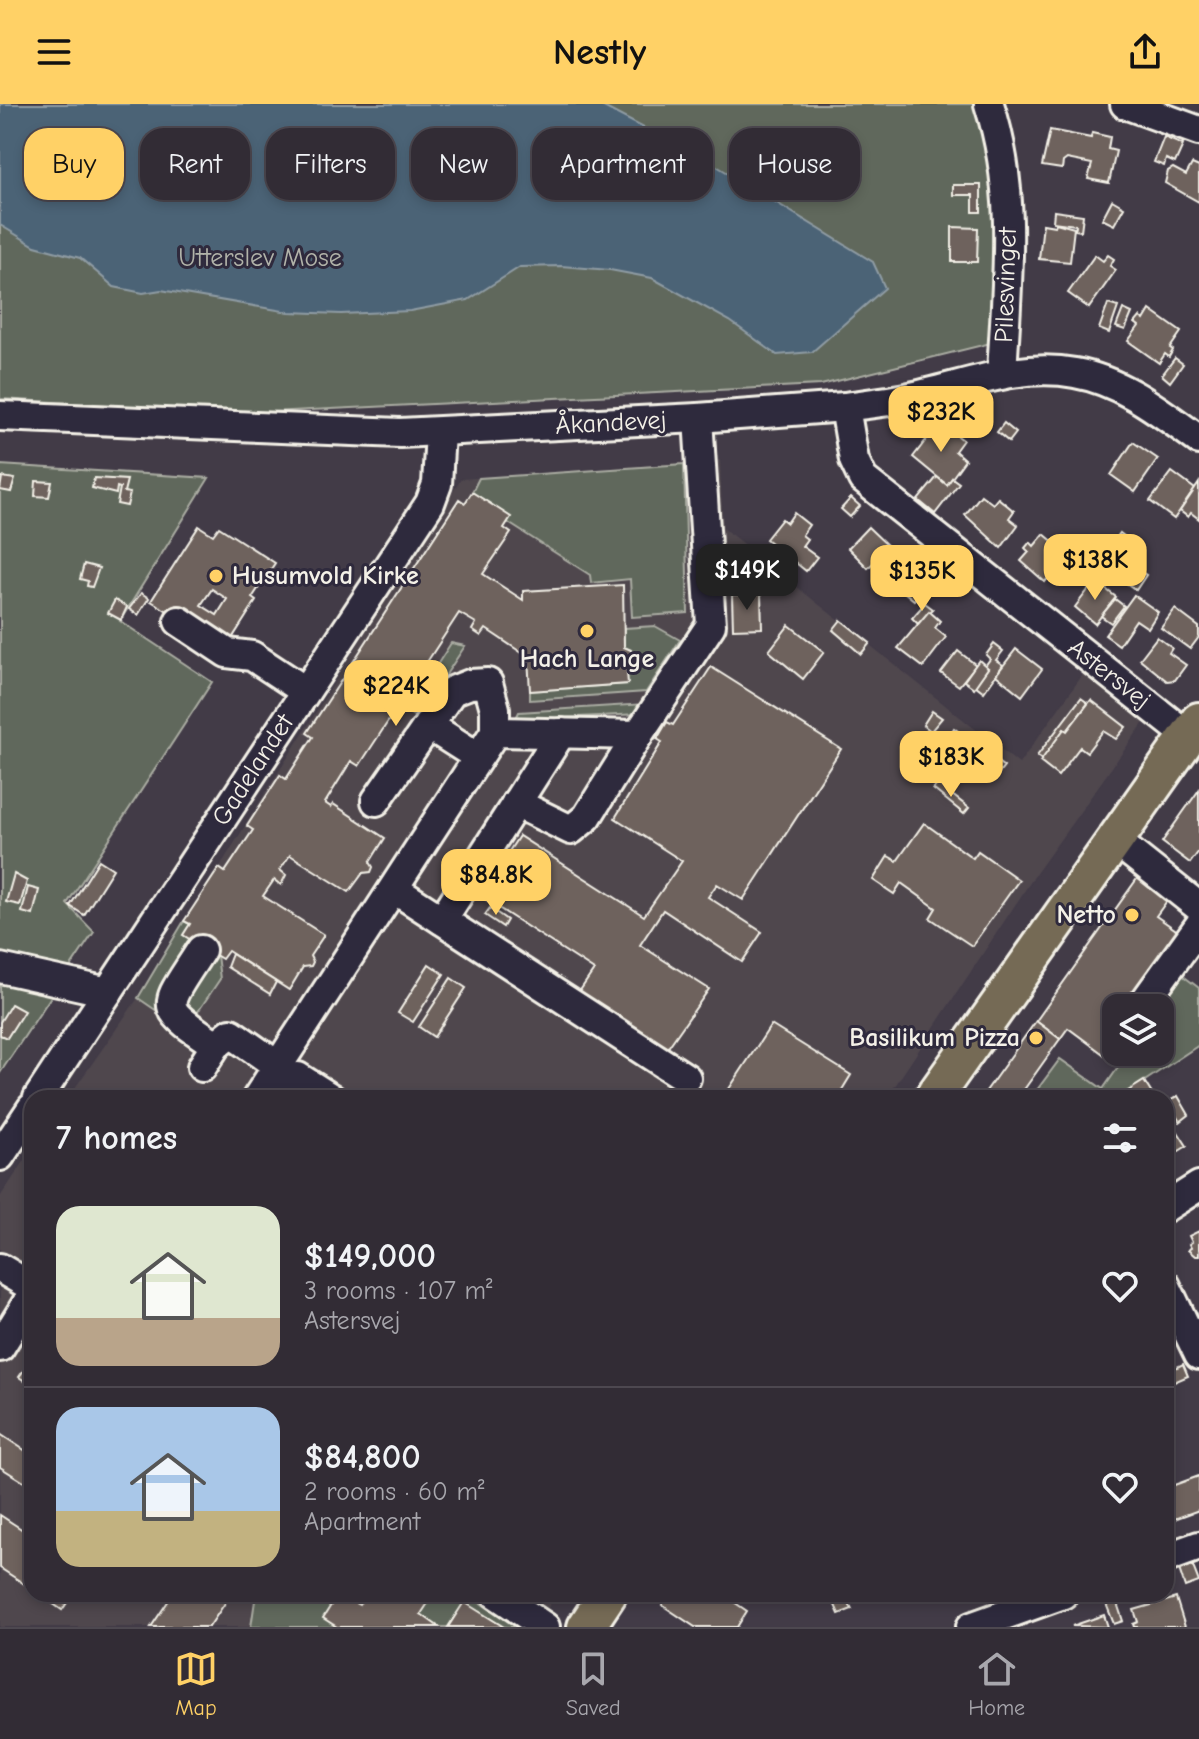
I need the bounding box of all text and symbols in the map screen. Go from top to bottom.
icon: menu [32,30,76,74]
icon: share [1123,30,1167,74]
text: Nestly [553,32,646,73]
chip: Buy [24,128,124,200]
chip: Rent [140,128,250,200]
chip: Filters [266,128,395,200]
chip: New [411,128,516,200]
chip: Apartment [532,128,713,200]
chip: House [729,128,860,200]
street label: Pilesvinget [989,225,1023,343]
park label: Utterslev Mose [178,243,342,273]
pin: $232K [885,386,997,454]
text: $232K [906,397,976,427]
street label: Åkandevej [555,403,667,441]
pin: $138K [1039,534,1151,602]
pin: $149K [691,544,803,612]
pin: $135K [866,545,978,613]
text: $138K [1062,545,1128,575]
text: $149K [714,555,780,585]
text: $135K [888,556,956,586]
place label: Husumvold Kirke [232,561,419,591]
marker: Husumvold Kirke [207,567,225,585]
marker: Hach Lange [578,622,596,640]
street label: Astersvej [1062,633,1156,715]
place label: Hach Lange [520,644,655,674]
pin: $224K [340,660,452,728]
text: $224K [362,671,430,701]
street label: Gadelandet [206,707,301,831]
pin: $183K [895,731,1007,799]
text: $183K [918,742,984,772]
pin: $84.8K [431,849,561,917]
text: $84.8K [459,860,533,890]
place label: Netto [1056,900,1116,930]
marker: Netto [1123,906,1141,924]
map controls [1102,994,1174,1066]
button: layers [1102,994,1174,1066]
place label: Basilikum Pizza [849,1023,1020,1053]
marker: Basilikum Pizza [1027,1029,1045,1047]
icon: filters [1098,1116,1142,1160]
text: 7 homes [56,1118,177,1158]
text: $149,000 [304,1236,436,1276]
icon: home [120,1238,216,1334]
icon: heart [1098,1264,1142,1308]
text: 3 rooms · 107 m² [304,1276,493,1306]
text: Astersvej [304,1306,400,1336]
text: $84,800 [304,1437,421,1477]
icon: home [120,1439,216,1535]
icon: heart [1098,1465,1142,1509]
text: 2 rooms · 60 m² [304,1477,485,1507]
text: Apartment [304,1507,420,1537]
tab: Map [174,1647,218,1721]
tab: Saved [566,1647,621,1721]
tab: Home [968,1647,1025,1721]

